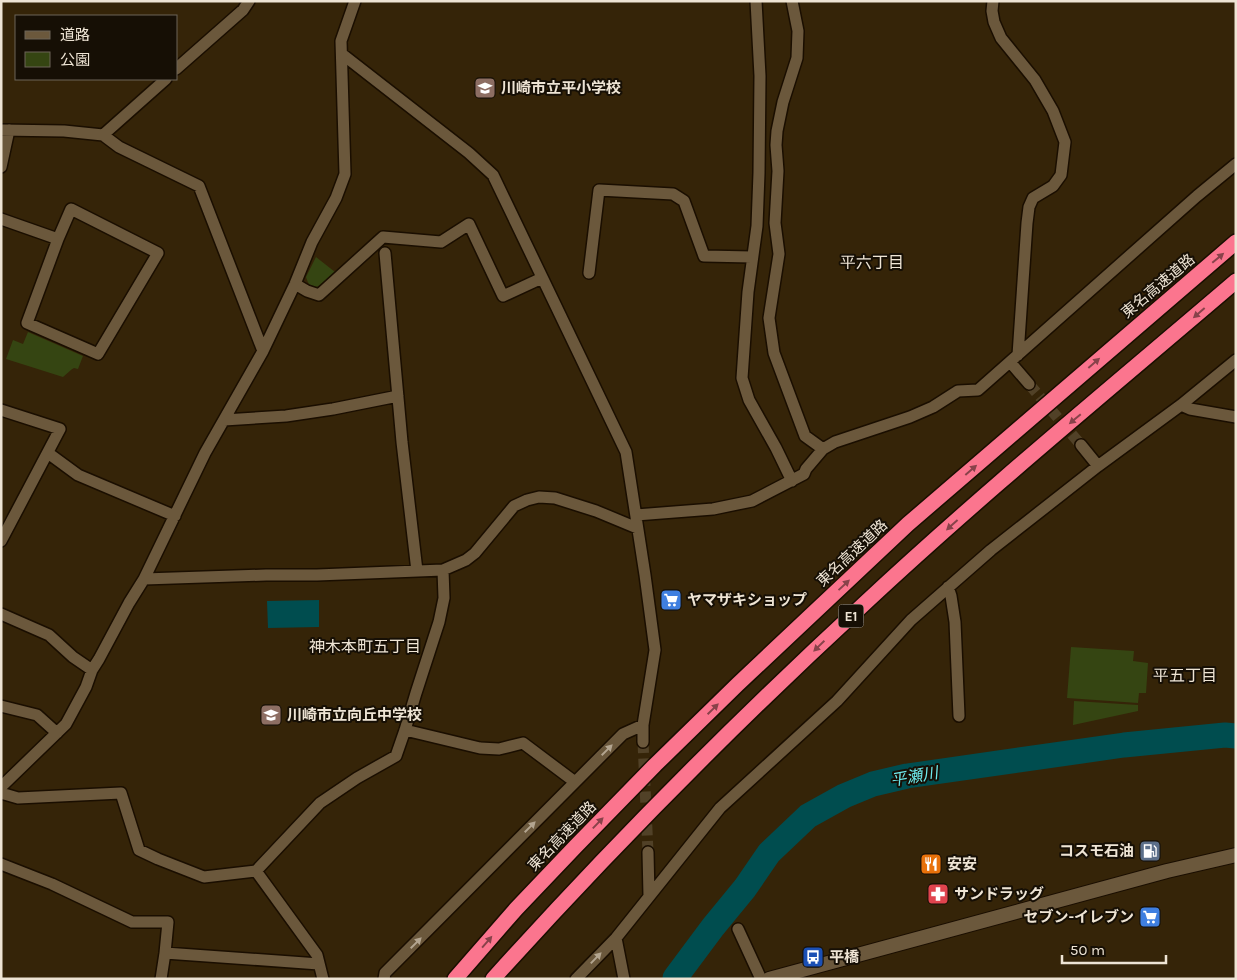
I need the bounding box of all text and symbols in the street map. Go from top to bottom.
legend [15,15,178,80]
text: 道路 [60,26,90,44]
text: 公園 [60,51,90,69]
school or university icon: 川崎市立平小学校 [473,76,497,100]
place label: 川崎市立平小学校 [501,79,621,97]
street label: 東名高速道路 [1118,250,1198,322]
one-way arrow [1211,252,1224,263]
district label: 平六丁目 [840,253,904,272]
one-way arrow [1193,307,1205,319]
one-way arrow [1088,358,1101,369]
one-way arrow [1069,413,1082,424]
one-way arrow [965,464,978,475]
street label: 東名高速道路 [813,516,891,590]
one-way arrow [947,519,959,531]
one-way arrow [837,579,849,591]
supermarket icon: ヤマザキショップ [659,588,683,612]
place label: ヤマザキショップ [687,591,807,609]
road number: E1 [838,604,864,628]
district label: 神木本町五丁目 [309,637,421,656]
one-way arrow [814,640,826,652]
district label: 平五丁目 [1153,666,1217,685]
school or university icon: 川崎市立向丘中学校 [259,703,283,727]
one-way arrow [707,703,719,715]
place label: 川崎市立向丘中学校 [287,706,422,724]
one-way arrow [601,744,613,756]
water label: 平瀬川 [889,763,941,790]
street label: 東名高速道路 [524,797,600,875]
one-way arrow [592,818,604,830]
one-way arrow [524,821,536,833]
fuel station icon: コスモ石油 [1138,839,1162,863]
place label: コスモ石油 [1059,842,1134,860]
restaurant icon: 安安 [919,852,943,876]
place label: 安安 [947,855,977,873]
pharmacy icon: サンドラッグ [926,882,950,906]
place label: サンドラッグ [954,885,1044,903]
supermarket icon: セブン-イレブン [1138,905,1162,929]
place label: セブン-イレブン [1023,908,1134,926]
scale bar [1062,932,1166,964]
one-way arrow [409,937,421,949]
one-way arrow [481,937,493,949]
text: 50 m [1070,941,1105,959]
bus stop icon: 平橋 [801,945,825,969]
place label: 平橋 [829,948,860,966]
one-way arrow [590,953,602,965]

